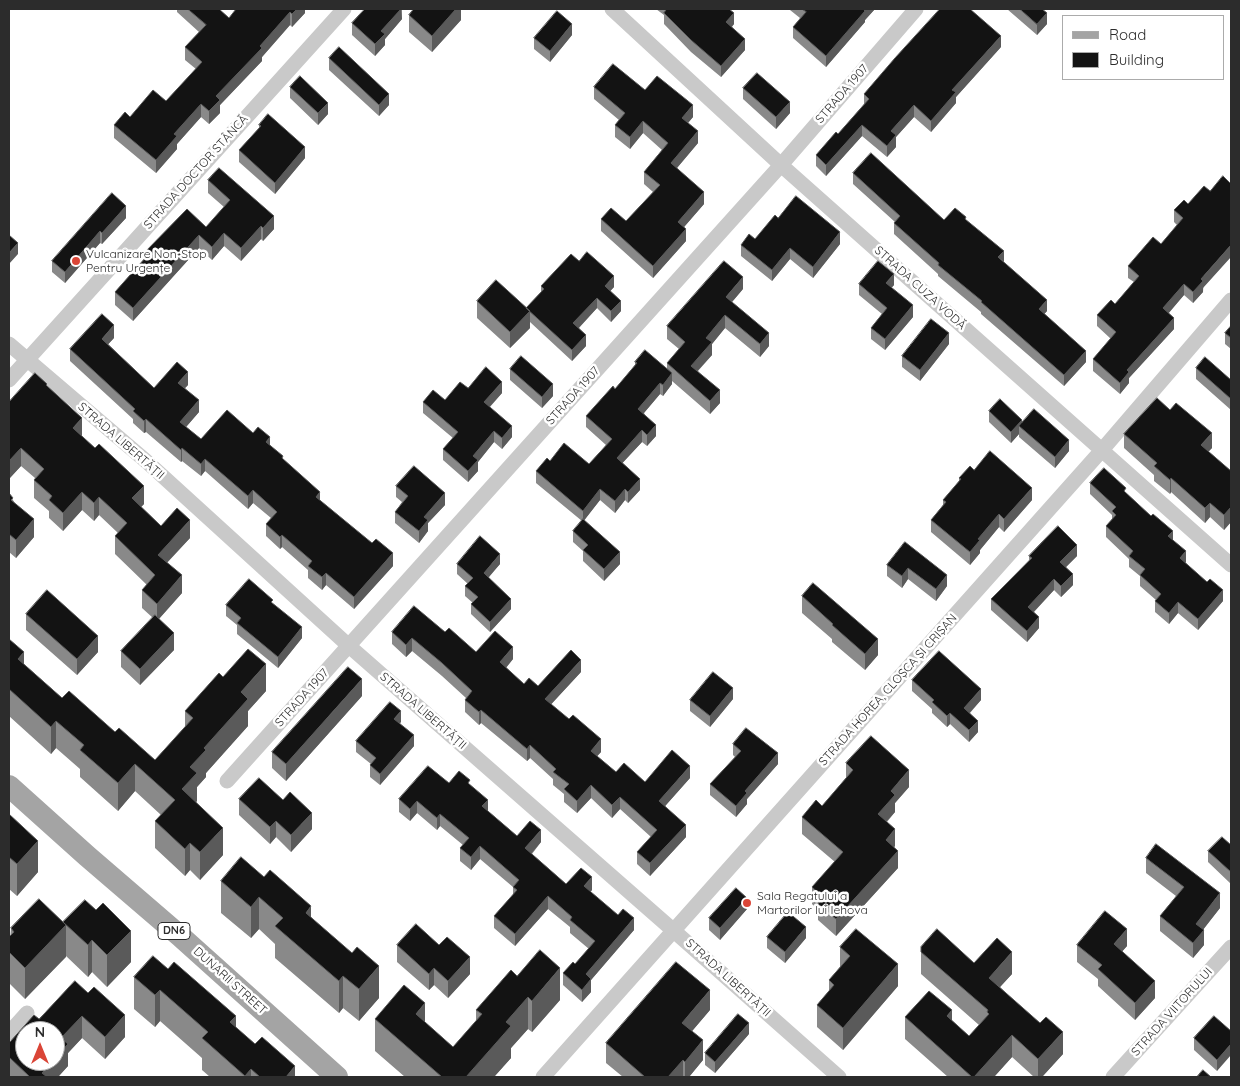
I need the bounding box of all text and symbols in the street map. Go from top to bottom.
legend [1062,15,1225,80]
text: Road [1109,25,1146,44]
text: Building [1109,50,1164,69]
street label: STRADA 1907 [813,62,871,126]
street label: STRADA DOCTOR STÂNCĂ [141,112,251,232]
street label: STRADA CUZA VODĂ [871,243,969,333]
place label: Vulcanizare Non-Stop Pentru Urgențe [86,247,207,275]
marker: Vulcanizare Non-Stop Pentru Urgențe [70,255,82,267]
street label: STRADA 1907 [543,364,603,428]
street label: STRADA LIBERTĂȚII [75,400,167,482]
street label: STRADA HOREA, CLOŞCA ŞI CRIŞAN [816,611,960,769]
street label: STRADA 1907 [272,666,332,730]
street label: STRADA LIBERTĂȚII [377,670,469,752]
place label: Sala Regatului a Martorilor lui Iehova [757,889,868,917]
marker: Sala Regatului a Martorilor lui Iehova [741,897,753,909]
road number: DN6 [158,922,190,939]
street label: STRADA LIBERTĂȚII [682,936,774,1020]
street label: DUNARII STREET [190,944,270,1018]
street label: STRADA VIITORULUI [1129,965,1215,1059]
north arrow [15,1021,65,1071]
text: N [35,1023,45,1041]

